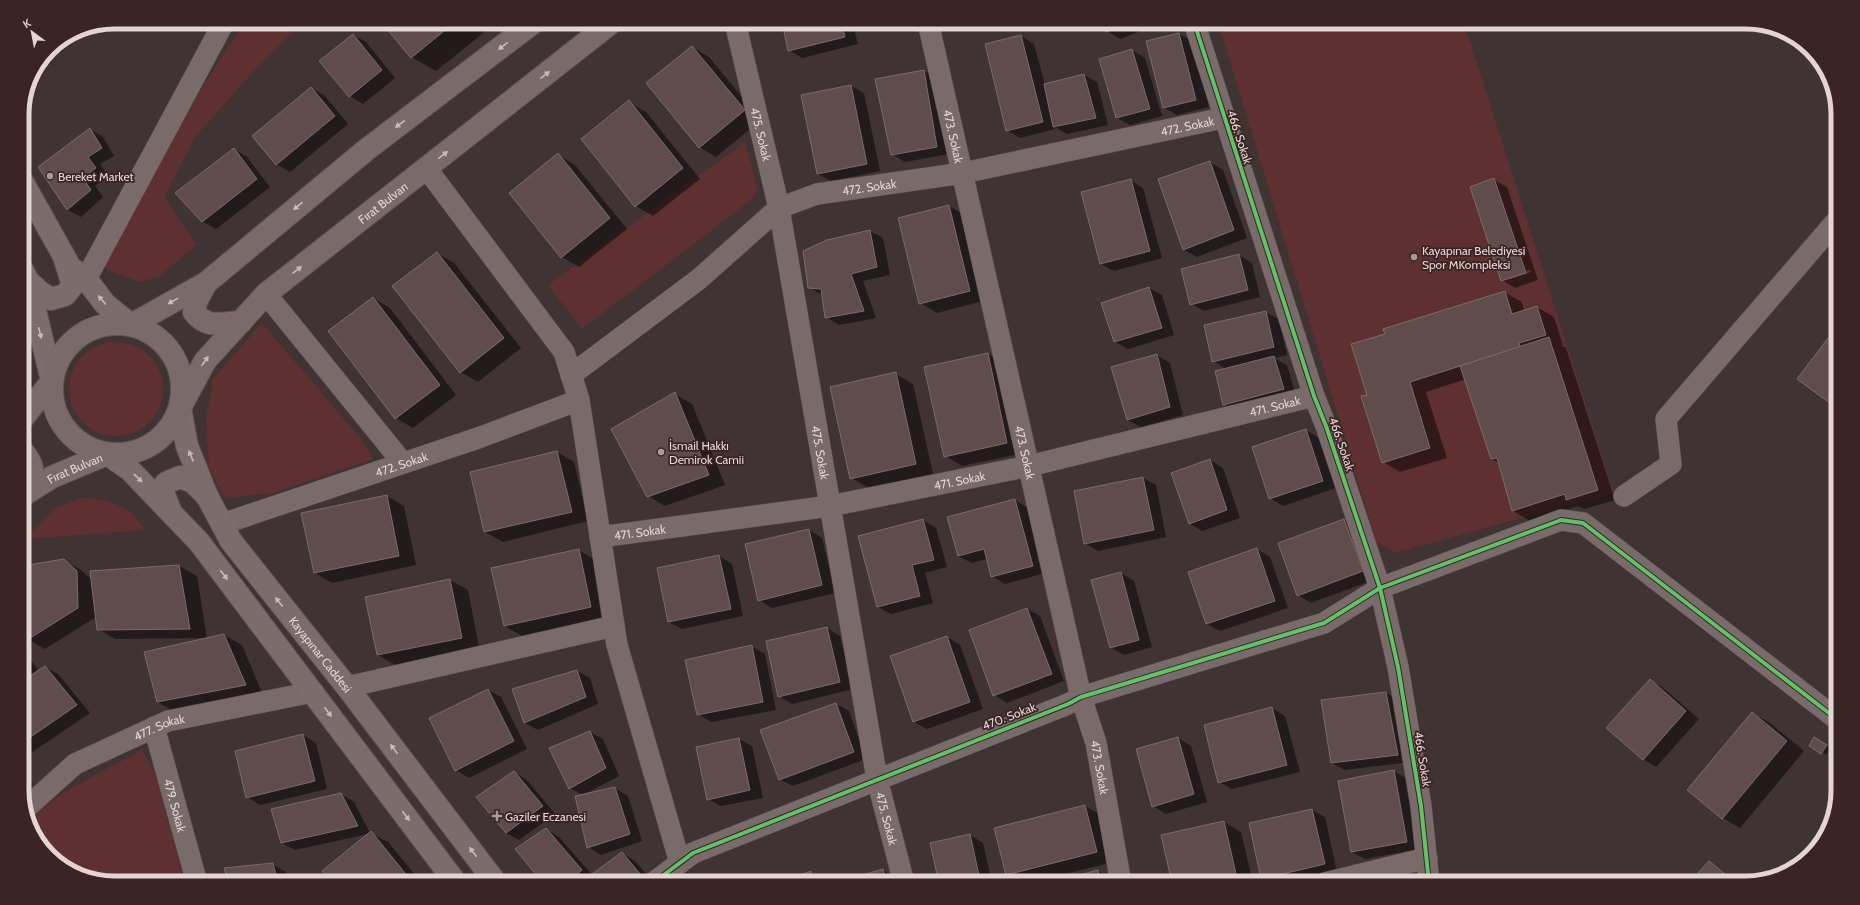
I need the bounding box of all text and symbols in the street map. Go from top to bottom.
north arrow [12,12,52,52]
text: K [20,16,33,31]
one-way arrow [498,41,509,50]
one-way arrow [540,70,551,79]
street label: 475. Sokak [748,106,775,163]
street label: 473. Sokak [940,108,967,165]
street label: 466. Sokak [1224,108,1256,166]
street label: 472. Sokak [1159,112,1216,139]
one-way arrow [394,120,405,128]
one-way arrow [438,151,449,160]
place label: Bereket Market [58,169,134,184]
marker: Bereket Market [45,171,55,181]
street label: 472. Sokak [841,175,898,198]
street label: Fırat Bulvarı [355,178,410,227]
one-way arrow [293,201,304,210]
place label: Kayapınar Belediyesi Spor MKompleksi [1422,243,1525,272]
marker: Kayapınar Belediyesi Spor MKompleksi [1409,252,1419,262]
one-way arrow [291,266,302,274]
one-way arrow [98,294,107,305]
one-way arrow [167,298,179,304]
one-way arrow [38,327,44,339]
one-way arrow [201,356,209,367]
street label: 471. Sokak [1247,392,1302,419]
street label: 466. Sokak [1326,415,1358,473]
street label: 475. Sokak [809,424,833,481]
street label: 473. Sokak [1012,424,1039,481]
place label: İsmail Hakkı Demirok Camii [669,438,744,467]
marker: İsmail Hakkı Demirok Camii [656,447,666,457]
street label: 472. Sokak [373,448,430,480]
street label: Fırat Bulvarı [44,449,105,486]
one-way arrow [188,449,194,461]
street label: 471. Sokak [932,467,987,493]
one-way arrow [133,473,143,483]
street label: 471. Sokak [613,521,667,543]
one-way arrow [220,570,228,580]
one-way arrow [275,597,284,608]
street label: Kayapınar Caddesi [286,613,356,695]
street label: 470. Sokak [980,699,1039,733]
one-way arrow [323,707,332,718]
street label: 477. Sokak [131,710,186,743]
street label: 466. Sokak [1411,730,1435,788]
street label: 473. Sokak [1088,739,1113,796]
one-way arrow [390,743,398,754]
street label: 479. Sokak [161,777,190,834]
street label: 475. Sokak [873,790,901,847]
place label: Gaziler Eczanesi [505,809,586,824]
one-way arrow [402,811,410,822]
marker: Gaziler Eczanesi [492,811,502,821]
one-way arrow [469,847,477,857]

